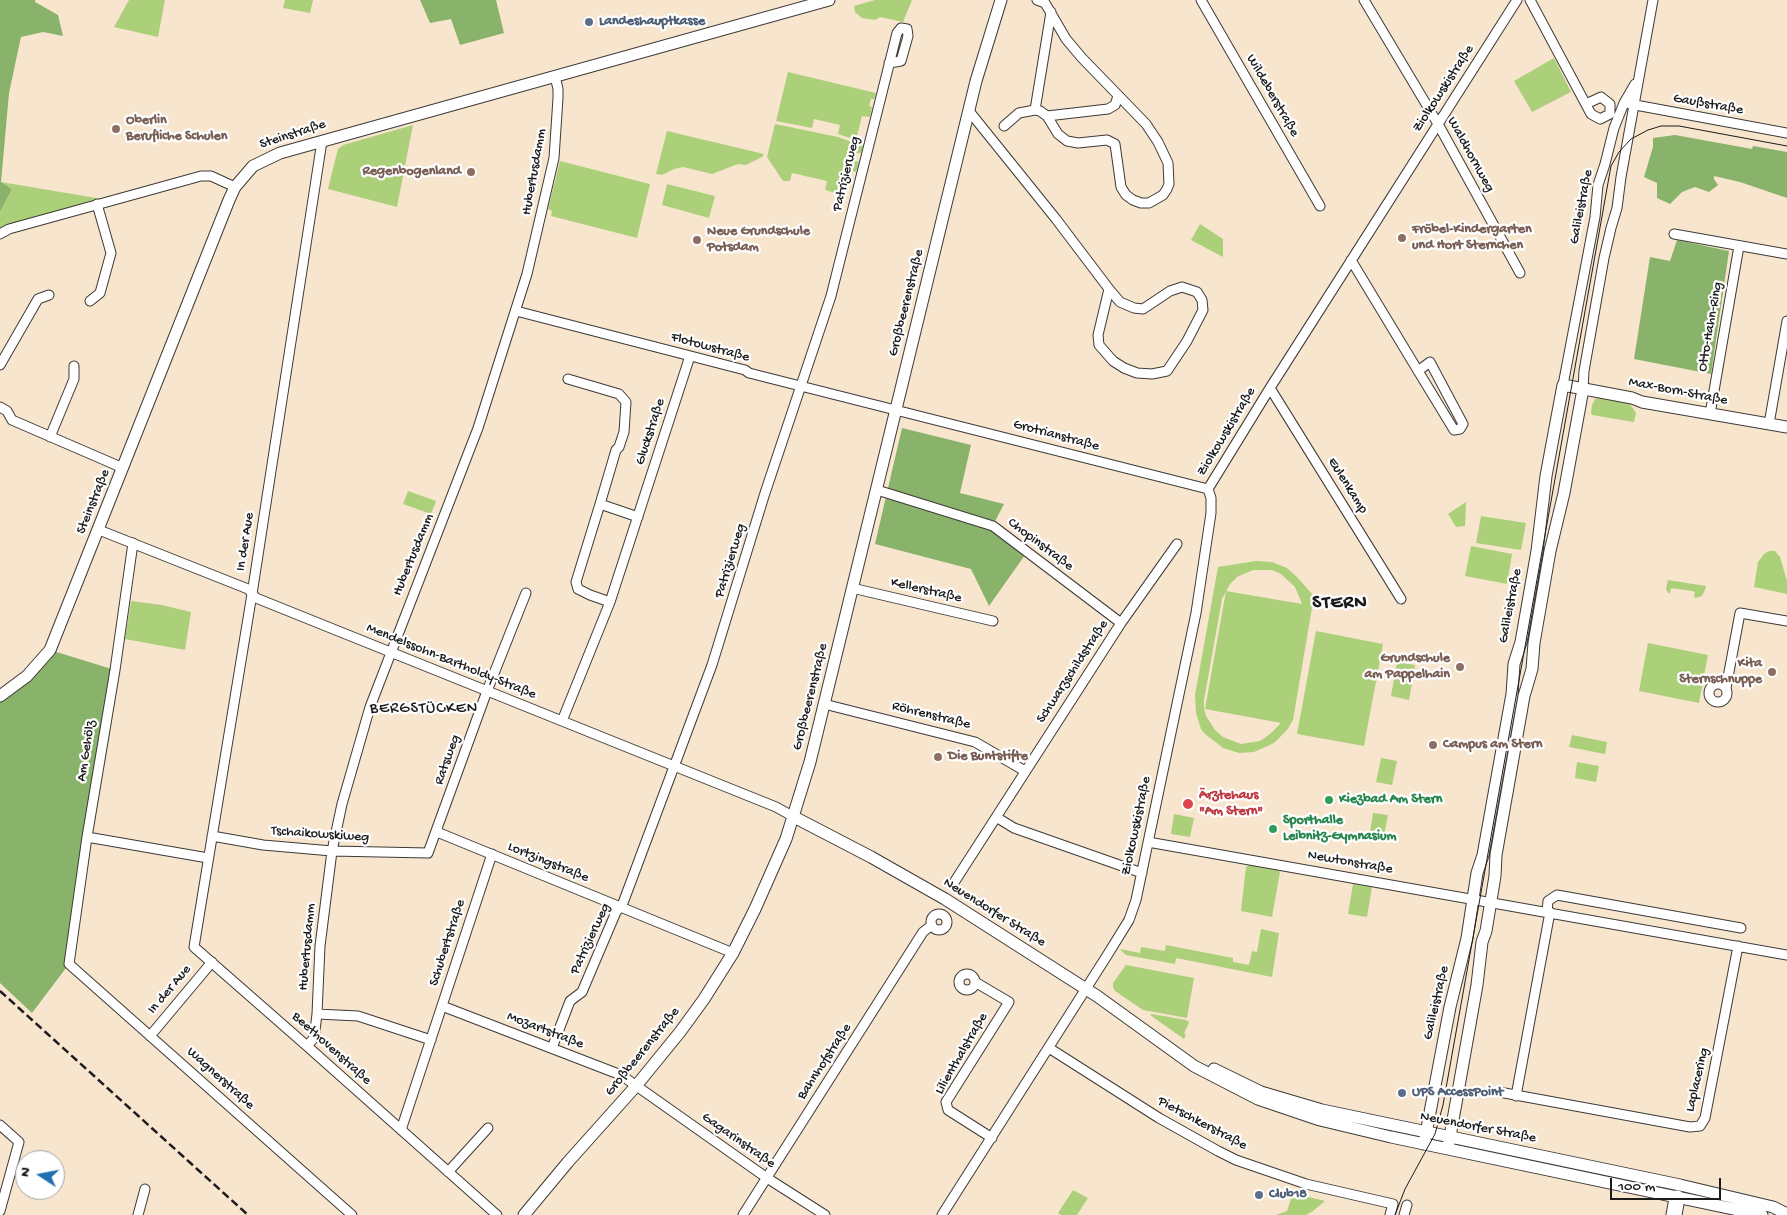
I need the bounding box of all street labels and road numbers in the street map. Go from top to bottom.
street label: Ziolkowskistraße [1410,42,1478,136]
street label: Wildeberstraße [1242,52,1302,140]
street label: Gaußstraße [1672,91,1744,119]
street label: Waldhornweg [1442,114,1498,196]
street label: Steinstraße [258,116,328,154]
street label: Hubertusdamm [519,127,551,217]
street label: Patrizierweg [830,135,864,213]
street label: Galileistraße [1567,168,1597,246]
street label: Großbeerenstraße [886,248,928,358]
street label: Otto-Hahn-Ring [1695,281,1727,373]
street label: Flotowstraße [669,329,751,367]
street label: Max-Born-Straße [1627,374,1729,410]
street label: Ziolkowskistraße [1194,385,1260,479]
street label: Gluckstraße [632,397,670,467]
street label: Grotrianstraße [1011,416,1101,456]
street label: Eulenkamp [1323,455,1371,517]
street label: Steinstraße [73,467,115,537]
street label: Hubertusdamm [390,511,438,599]
street label: In der Aue [233,512,259,572]
street label: Chopinstraße [1004,515,1076,575]
street label: Patrizierweg [712,522,750,600]
street label: Galileistraße [1496,567,1526,645]
street label: Kellerstraße [889,575,963,607]
street label: Schwarzschildstraße [1033,617,1113,727]
street label: Mendelssohn-Bartholdy-Straße [364,620,538,704]
street label: Großbeerenstraße [790,642,832,752]
street label: Röhrenstraße [890,698,972,734]
street label: Am Gehölz [74,719,100,783]
street label: Ratsweg [431,733,465,787]
street label: Ziolkowskistraße [1118,775,1156,877]
street label: Tschaikowskiweg [270,823,370,847]
street label: Lortzingstraße [505,839,591,887]
street label: Newtonstraße [1306,847,1394,879]
street label: Neuendorfer Straße [940,875,1048,951]
street label: Schubertstraße [426,898,470,988]
street label: Patrizierweg [567,901,615,977]
street label: Hubertusdamm [296,903,320,991]
street label: In der Aue [145,962,195,1018]
street label: Galileistraße [1420,964,1454,1042]
street label: Großbeerenstraße [602,1004,684,1100]
street label: Beethovenstraße [288,1009,374,1089]
street label: Mozartstraße [504,1009,586,1053]
street label: Lilienthalstraße [932,1010,992,1098]
street label: Bahnhofstraße [794,1021,856,1103]
street label: Wagnerstraße [182,1044,258,1114]
street label: Laplacering [1682,1046,1714,1114]
street label: Pietschkerstraße [1154,1093,1250,1155]
street label: Gagarinstraße [698,1109,778,1173]
street label: Neuendorfer Straße [1419,1109,1537,1147]

